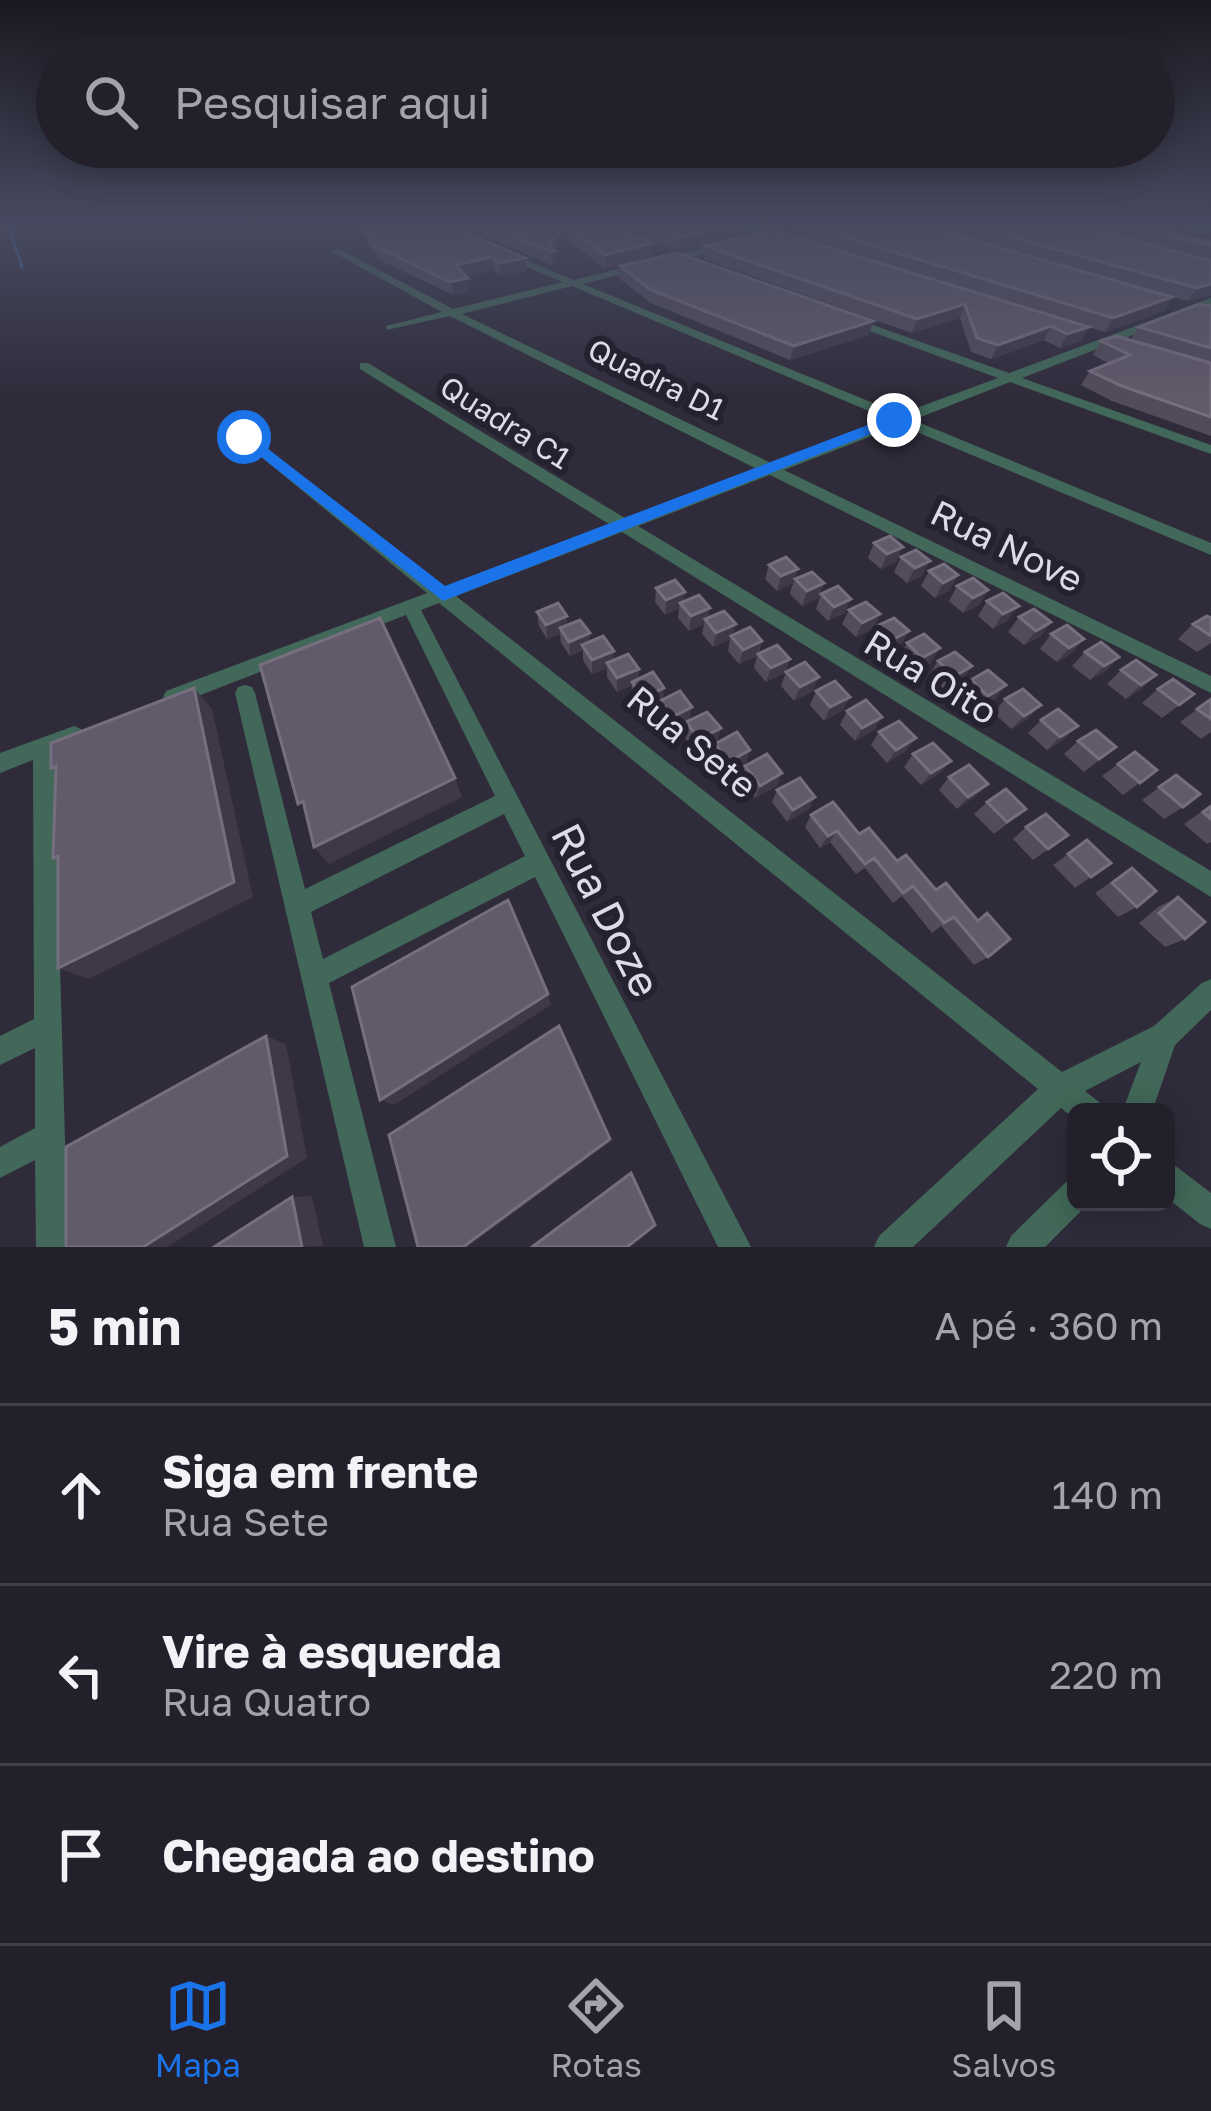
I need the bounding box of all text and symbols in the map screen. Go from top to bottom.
search box [36,36,1175,168]
icon: search [78,69,144,135]
text: Pesquisar aqui [174,75,490,129]
street label: Quadra D1 [582,331,730,428]
street label: Quadra C1 [434,368,577,476]
route end [867,393,921,447]
route start [217,410,271,464]
street label: Rua Nove [924,490,1090,601]
street label: Rua Oito [857,620,1005,733]
street label: Rua Sete [619,676,766,807]
street label: Rua Doze [542,815,672,1005]
map controls [1067,1103,1175,1211]
button: locate [1067,1103,1175,1211]
text: 5 min [48,1295,181,1356]
text: A pé · 360 m [934,1302,1163,1349]
text: Siga em frente [162,1444,478,1498]
icon: ahead [48,1462,114,1528]
text: 140 m [1052,1471,1163,1518]
text: Rua Sete [162,1498,329,1545]
text: Vire à esquerda [162,1624,502,1678]
icon: left [48,1642,114,1708]
text: 220 m [1049,1651,1163,1698]
text: Rua Quatro [162,1678,371,1725]
icon: arrive [48,1822,114,1888]
text: Chegada ao destino [162,1828,595,1882]
tab: Mapa [155,1973,241,2084]
tab: Rotas [550,1973,642,2084]
tab: Salvos [951,1973,1056,2084]

